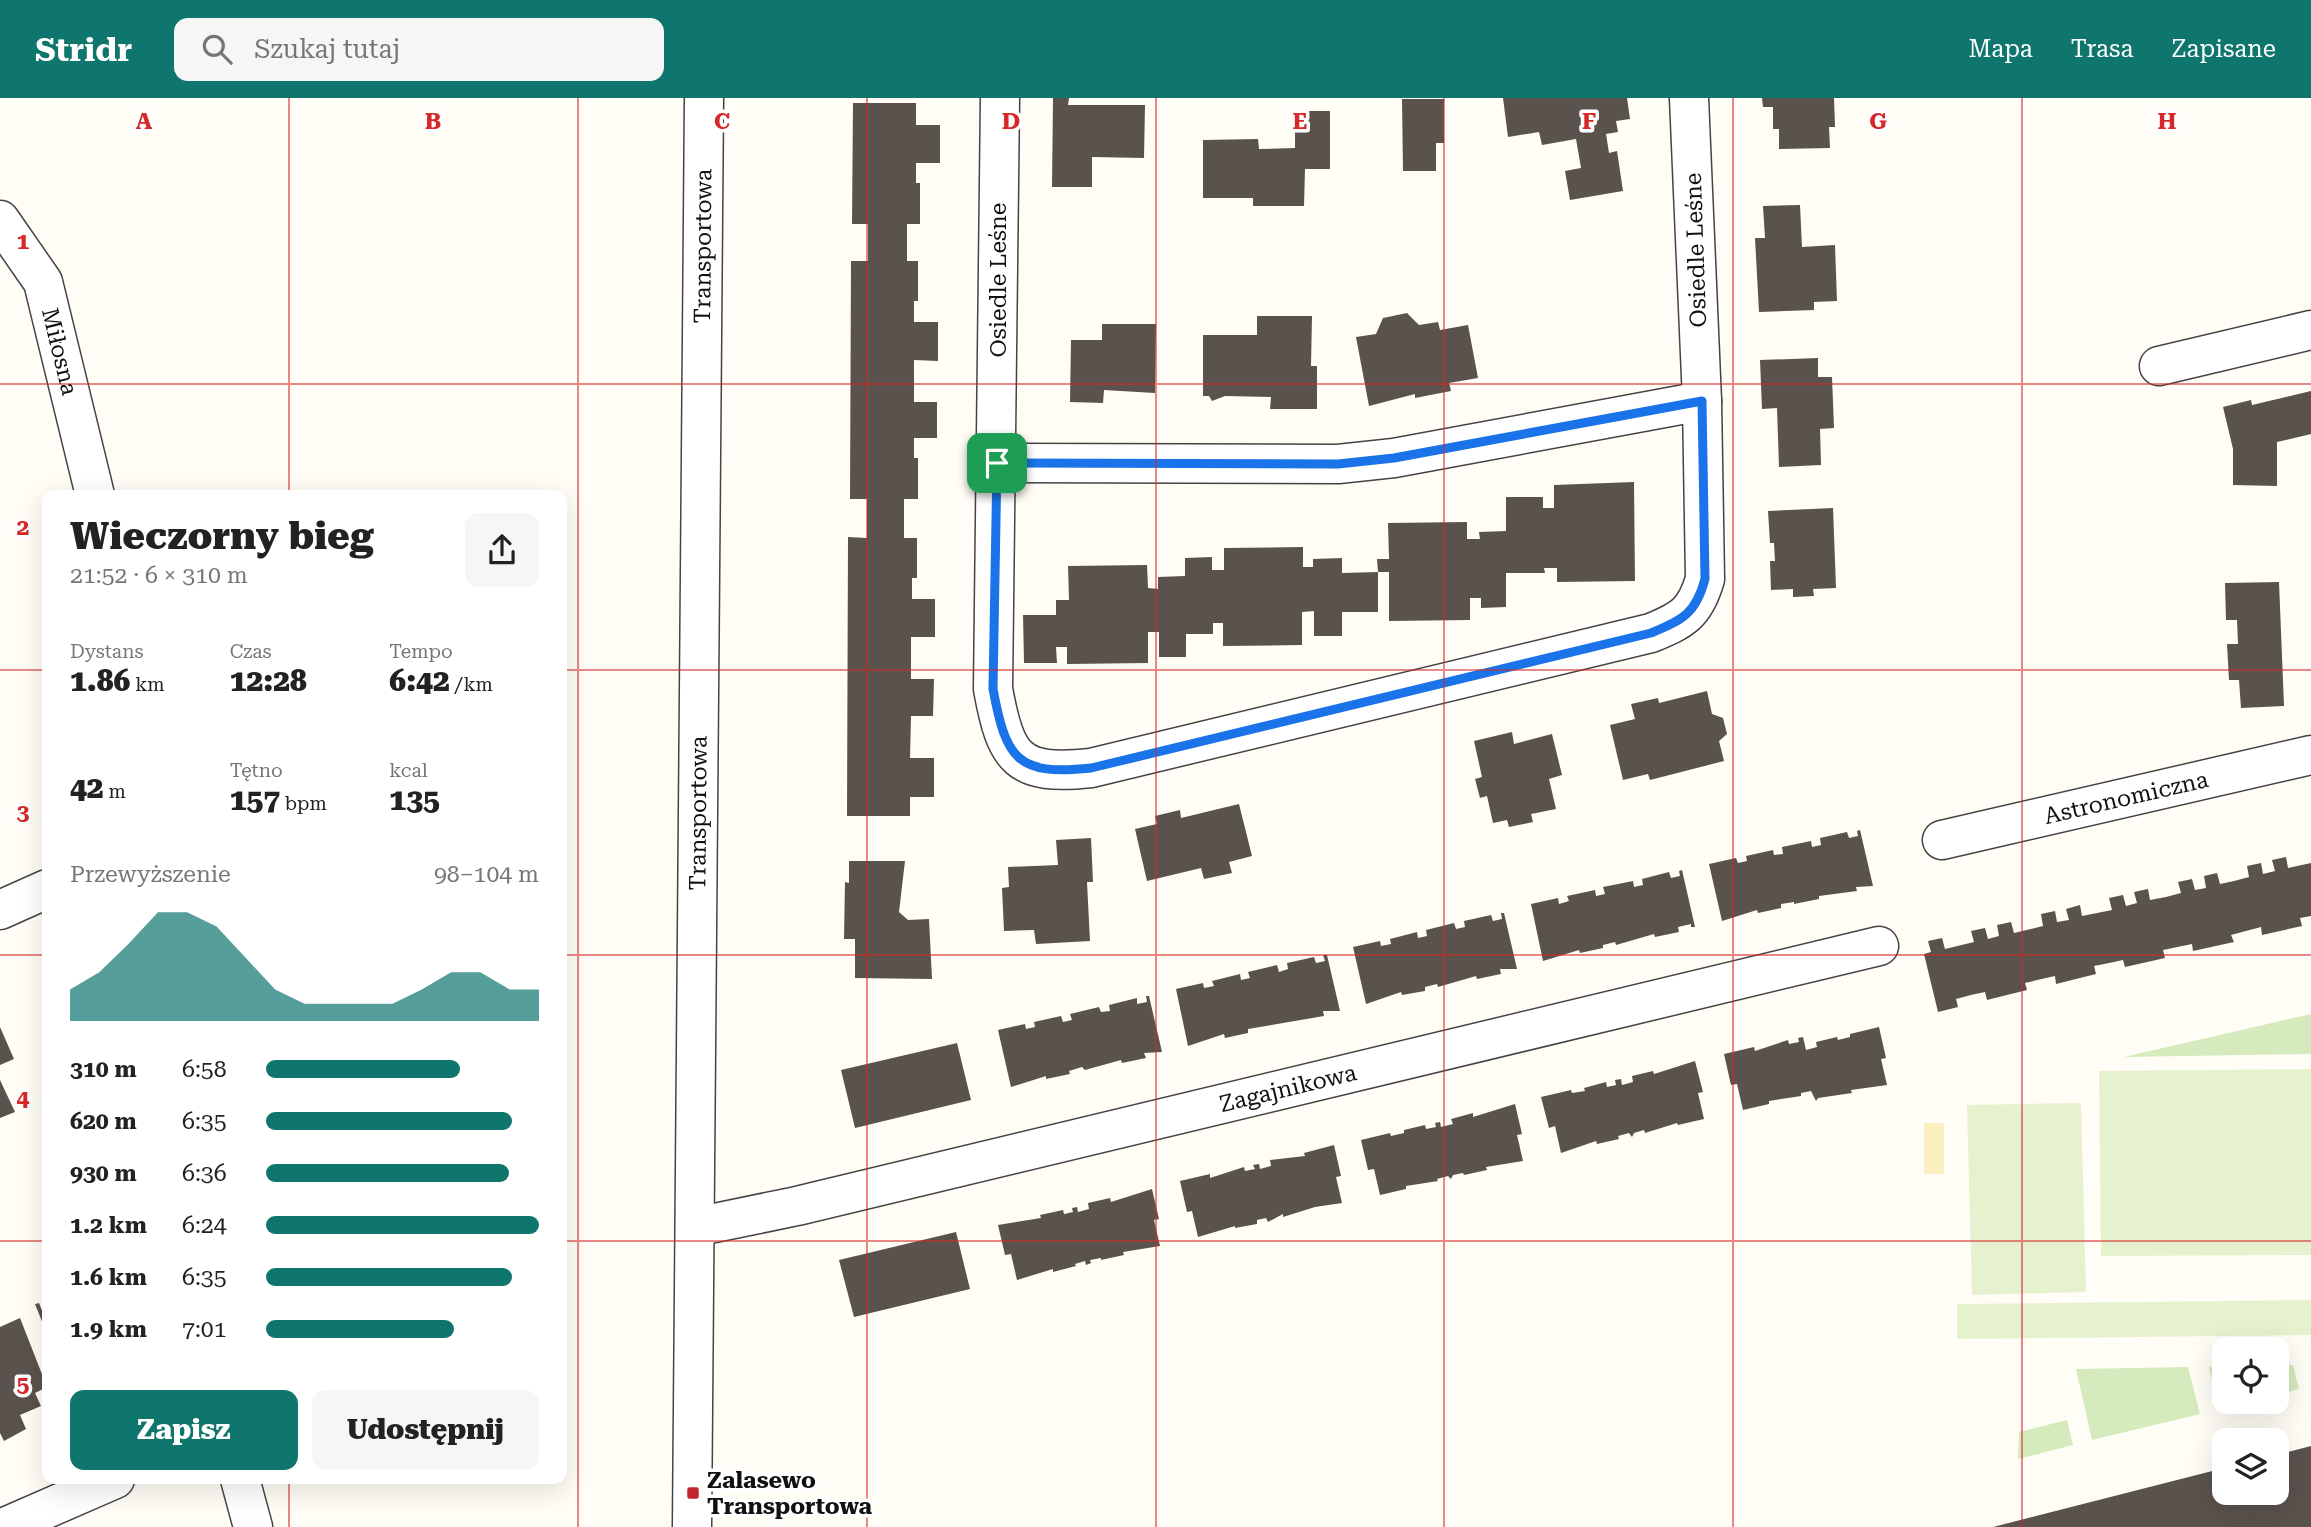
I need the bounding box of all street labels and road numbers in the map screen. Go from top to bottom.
street label: Transportowa [689,168,717,324]
street label: Osiedle Leśne [1680,172,1712,328]
street label: Osiedle Leśne [985,203,1012,357]
street label: Miłosna [36,305,84,398]
street label: Transportowa [684,735,712,890]
street label: Astronomiczna [2042,766,2211,830]
street label: Zagajnikowa [1217,1058,1360,1118]

